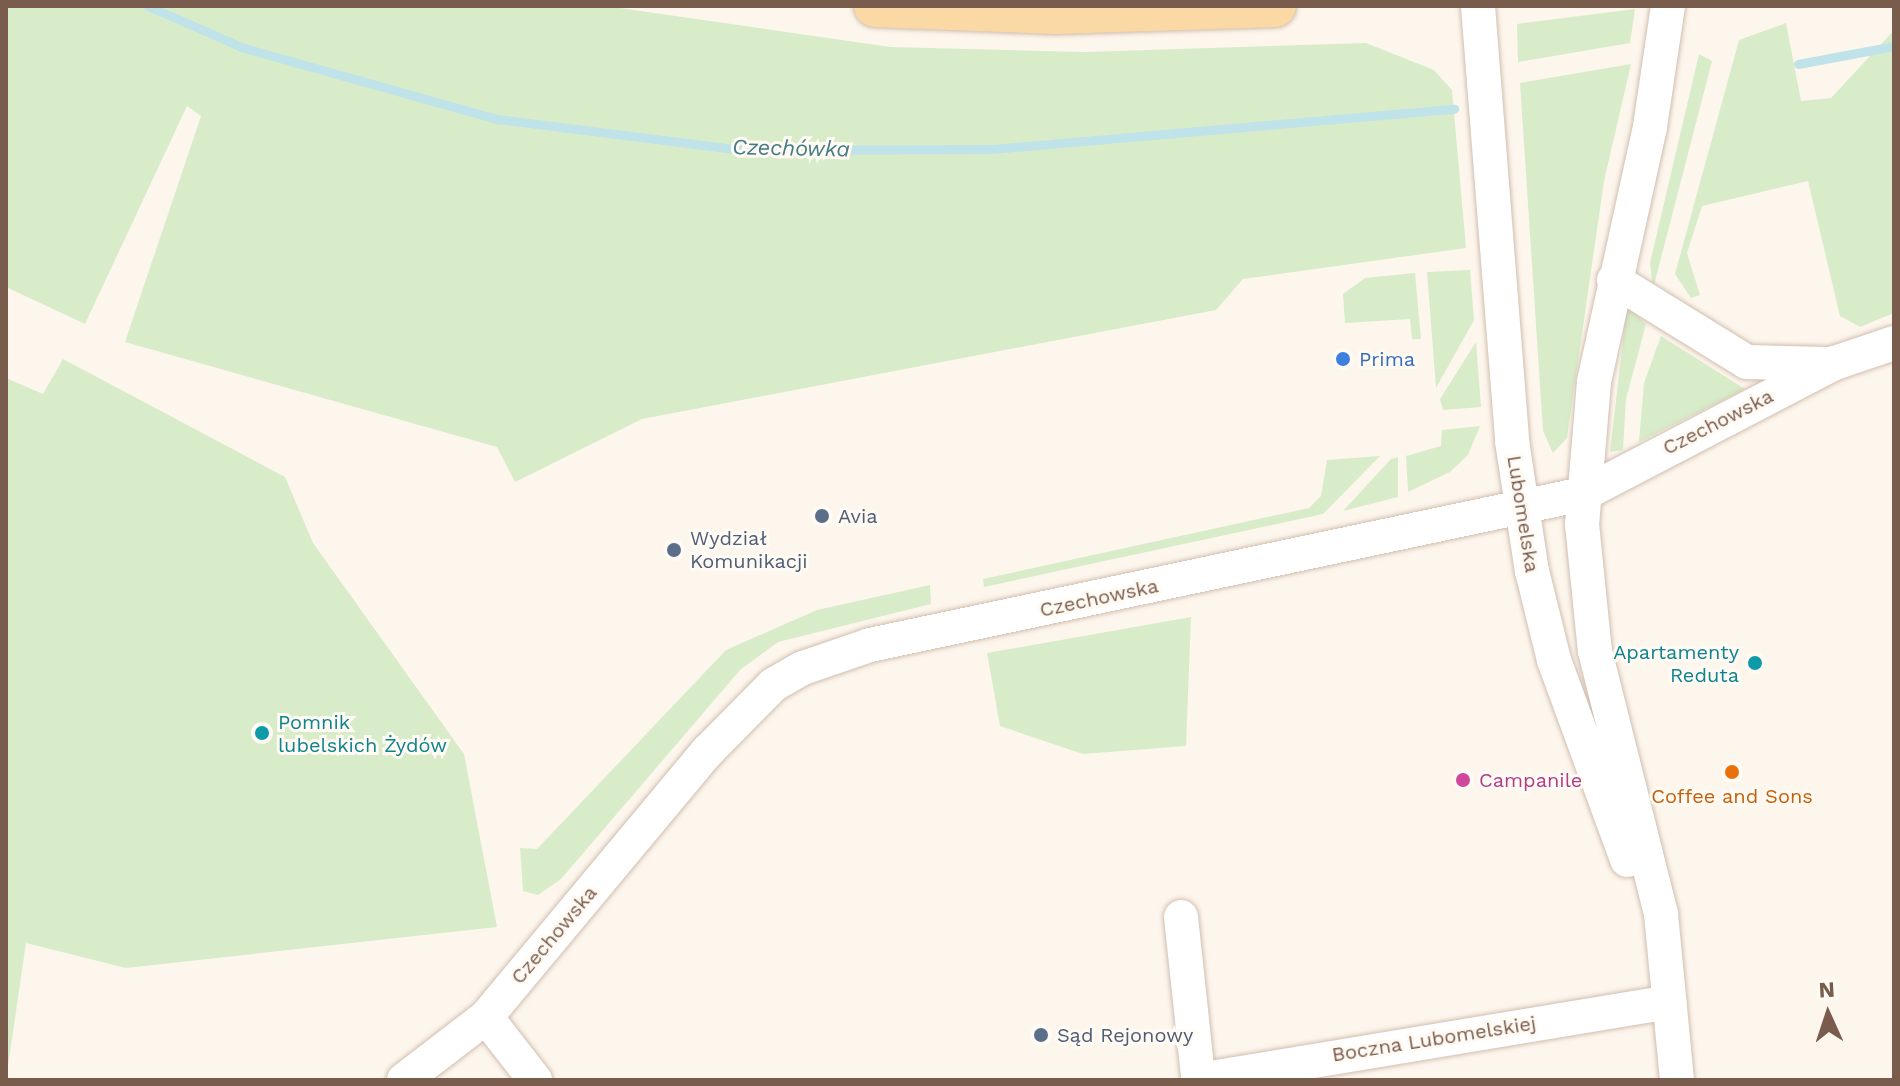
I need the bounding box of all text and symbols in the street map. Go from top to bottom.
water label: Czechówka [732,134,850,162]
place label: Prima [1359,347,1415,371]
marker: Prima [1334,350,1352,368]
street label: Czechowska [1659,384,1777,460]
street label: Lubomelska [1502,454,1544,574]
place label: Avia [838,504,878,528]
marker: Avia [813,507,831,525]
place label: Wydział Komunikacji [690,526,808,573]
marker: Wydział Komunikacji [665,541,683,559]
street label: Czechowska [1038,574,1160,622]
place label: Apartamenty Reduta [1613,640,1739,687]
marker: Apartamenty Reduta [1746,654,1764,672]
place label: Pomnik lubelskich Żydów [278,710,447,757]
marker: Pomnik lubelskich Żydów [253,724,271,742]
marker: Coffee and Sons [1723,763,1741,781]
place label: Campanile [1479,768,1582,792]
marker: Campanile [1454,771,1472,789]
place label: Coffee and Sons [1651,784,1813,808]
street label: Czechowska [506,881,602,989]
north arrow [1788,974,1868,1054]
text: N [1818,977,1836,1002]
street label: Boczna Lubomelskiej [1330,1011,1538,1067]
place label: Sąd Rejonowy [1057,1023,1193,1047]
marker: Sąd Rejonowy [1032,1026,1050,1044]

